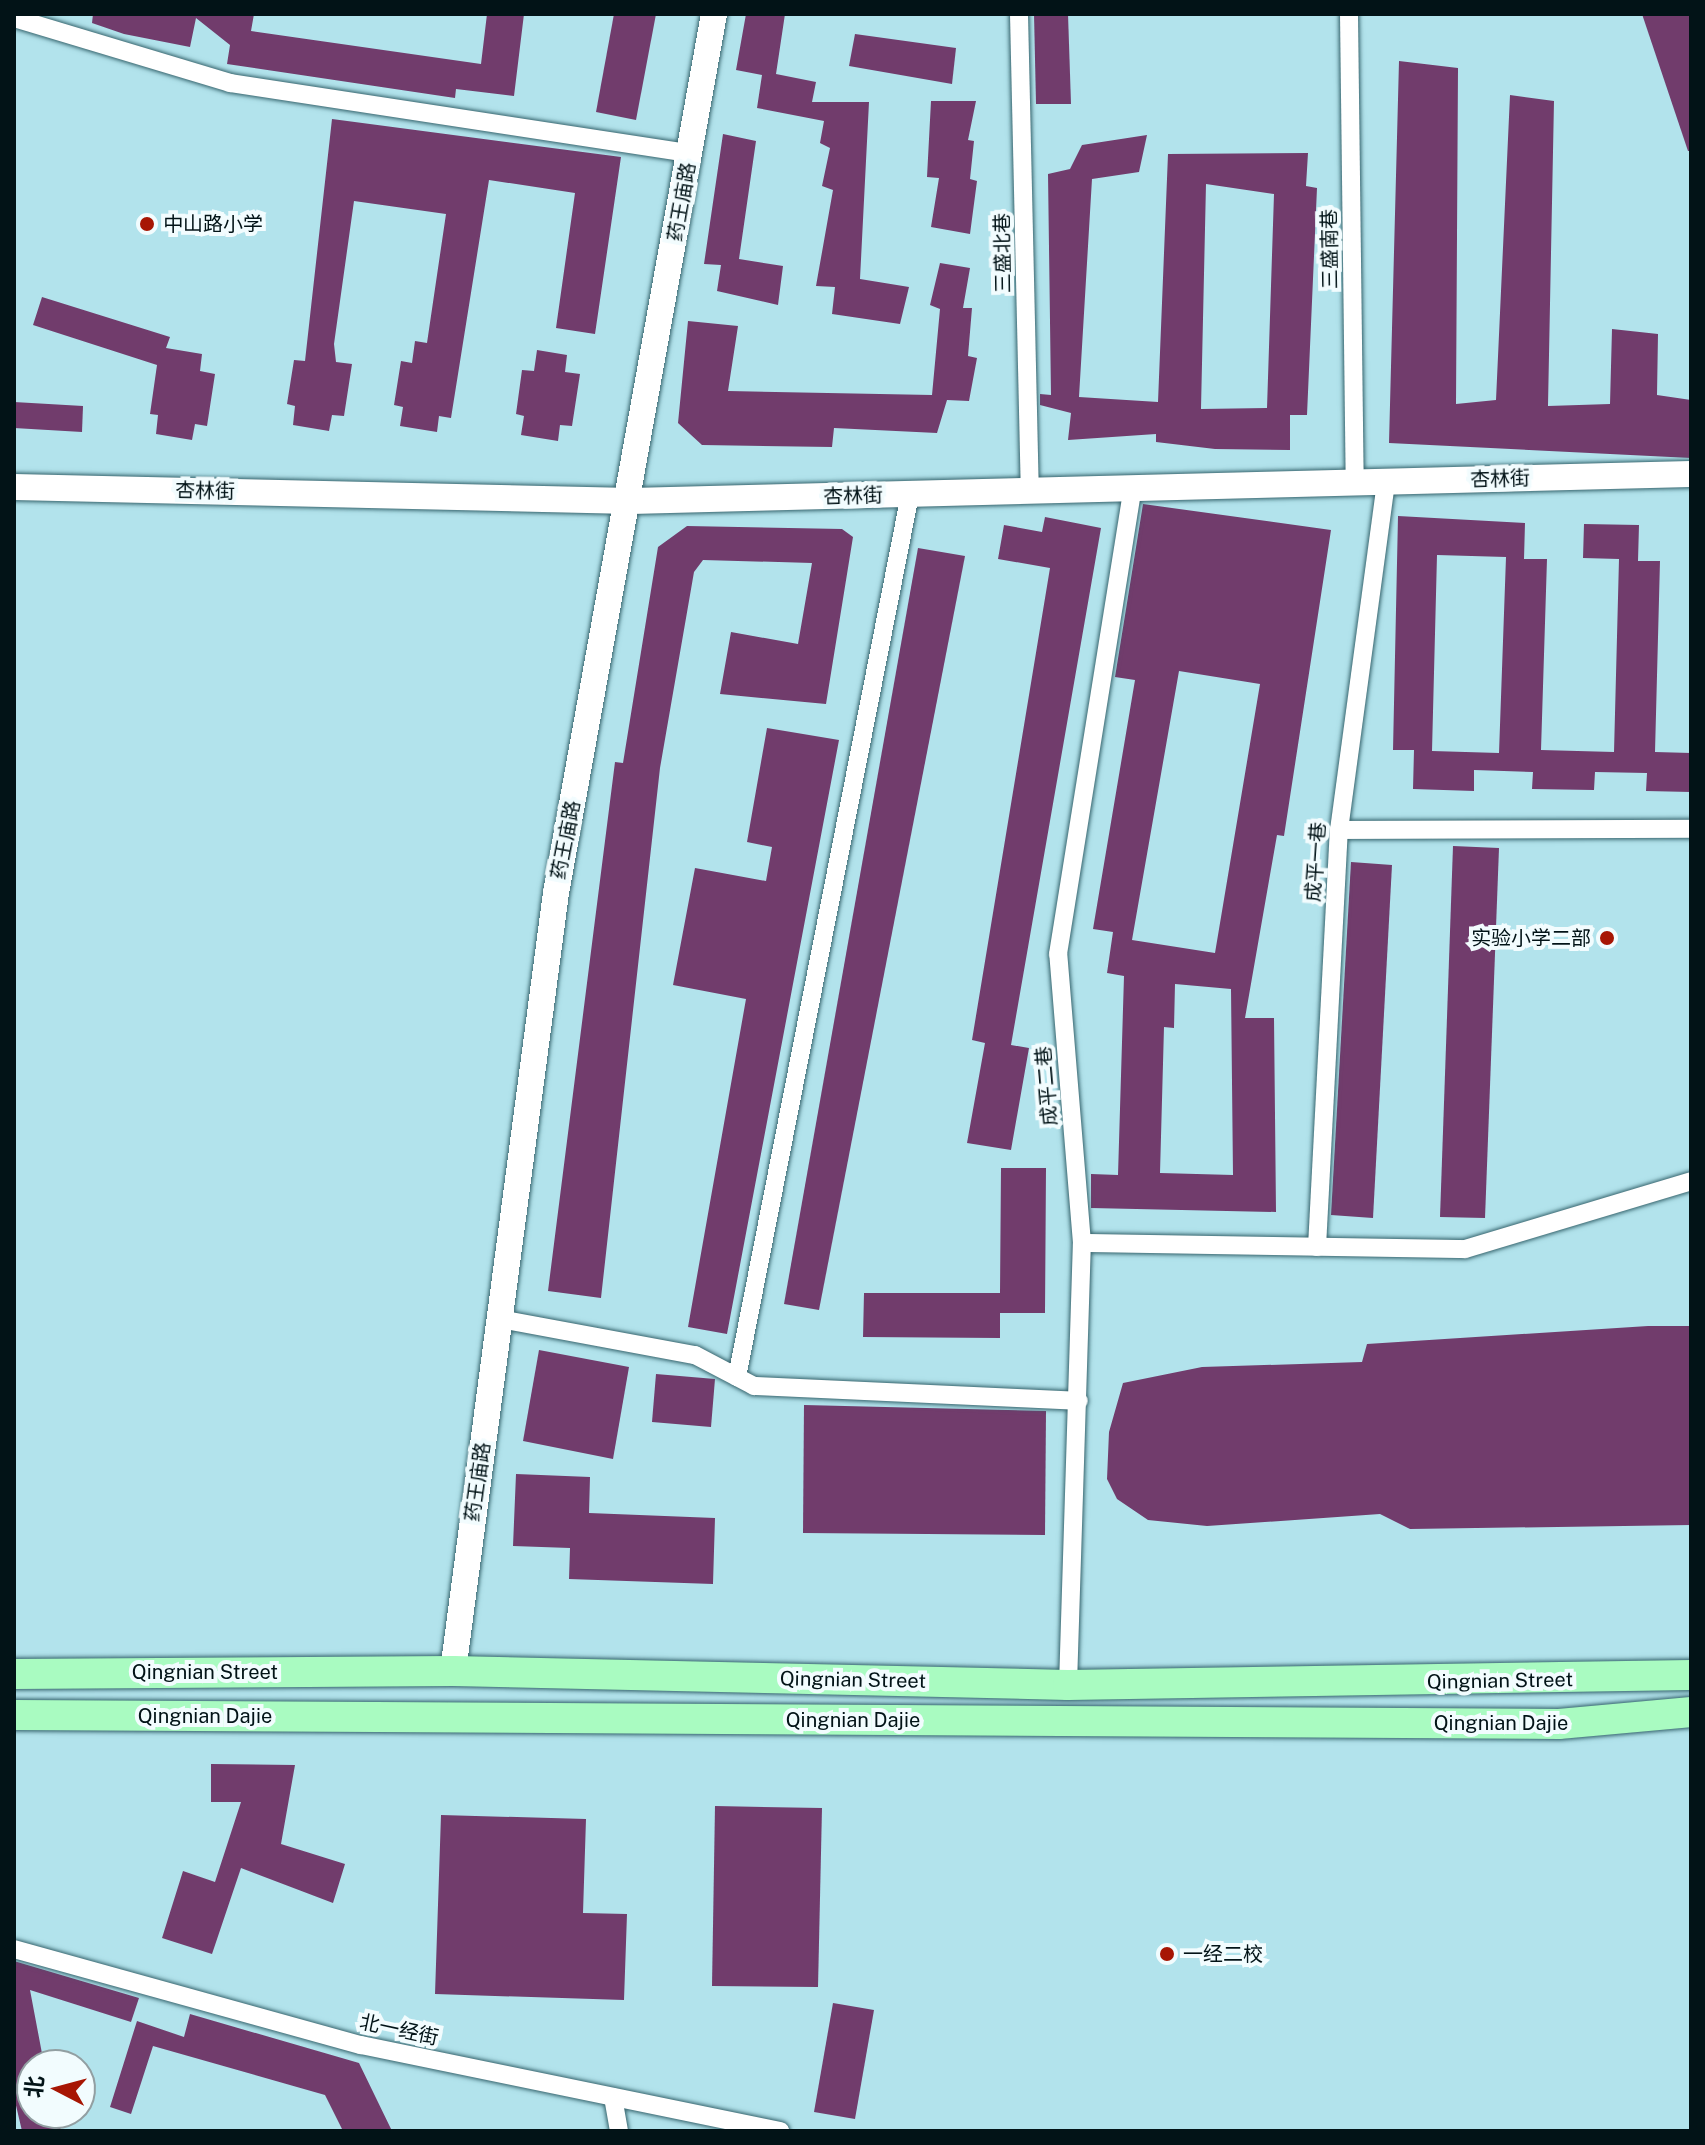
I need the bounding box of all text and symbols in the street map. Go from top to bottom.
street label: 药王庙路 [663,161,701,243]
street label: 三盛南巷 [1317,209,1343,289]
place label: 中山路小学 [163,212,263,236]
street label: 三盛北巷 [990,213,1016,293]
marker: 中山路小学 [138,215,156,233]
street label: 杏林街 [1470,466,1530,492]
street label: 杏林街 [175,478,235,504]
street label: 杏林街 [823,483,883,509]
street label: 药王庙路 [547,798,585,882]
street label: 成平一巷 [1301,821,1331,903]
place label: 实验小学二部 [1471,926,1591,950]
marker: 实验小学二部 [1598,929,1616,947]
street label: 成平二巷 [1032,1045,1062,1127]
street label: 药王庙路 [461,1441,495,1523]
street label: Qingnian Street [132,1660,278,1684]
street label: Qingnian Street [780,1667,926,1693]
street label: Qingnian Street [1427,1668,1573,1694]
street label: Qingnian Dajie [138,1704,272,1728]
street label: Qingnian Dajie [786,1708,920,1732]
street label: Qingnian Dajie [1434,1711,1568,1735]
place label: 一经二校 [1183,1942,1263,1966]
marker: 一经二校 [1158,1945,1176,1963]
street label: 北一经街 [357,2010,441,2050]
north arrow [16,2049,96,2129]
text: 北 [20,2074,48,2099]

